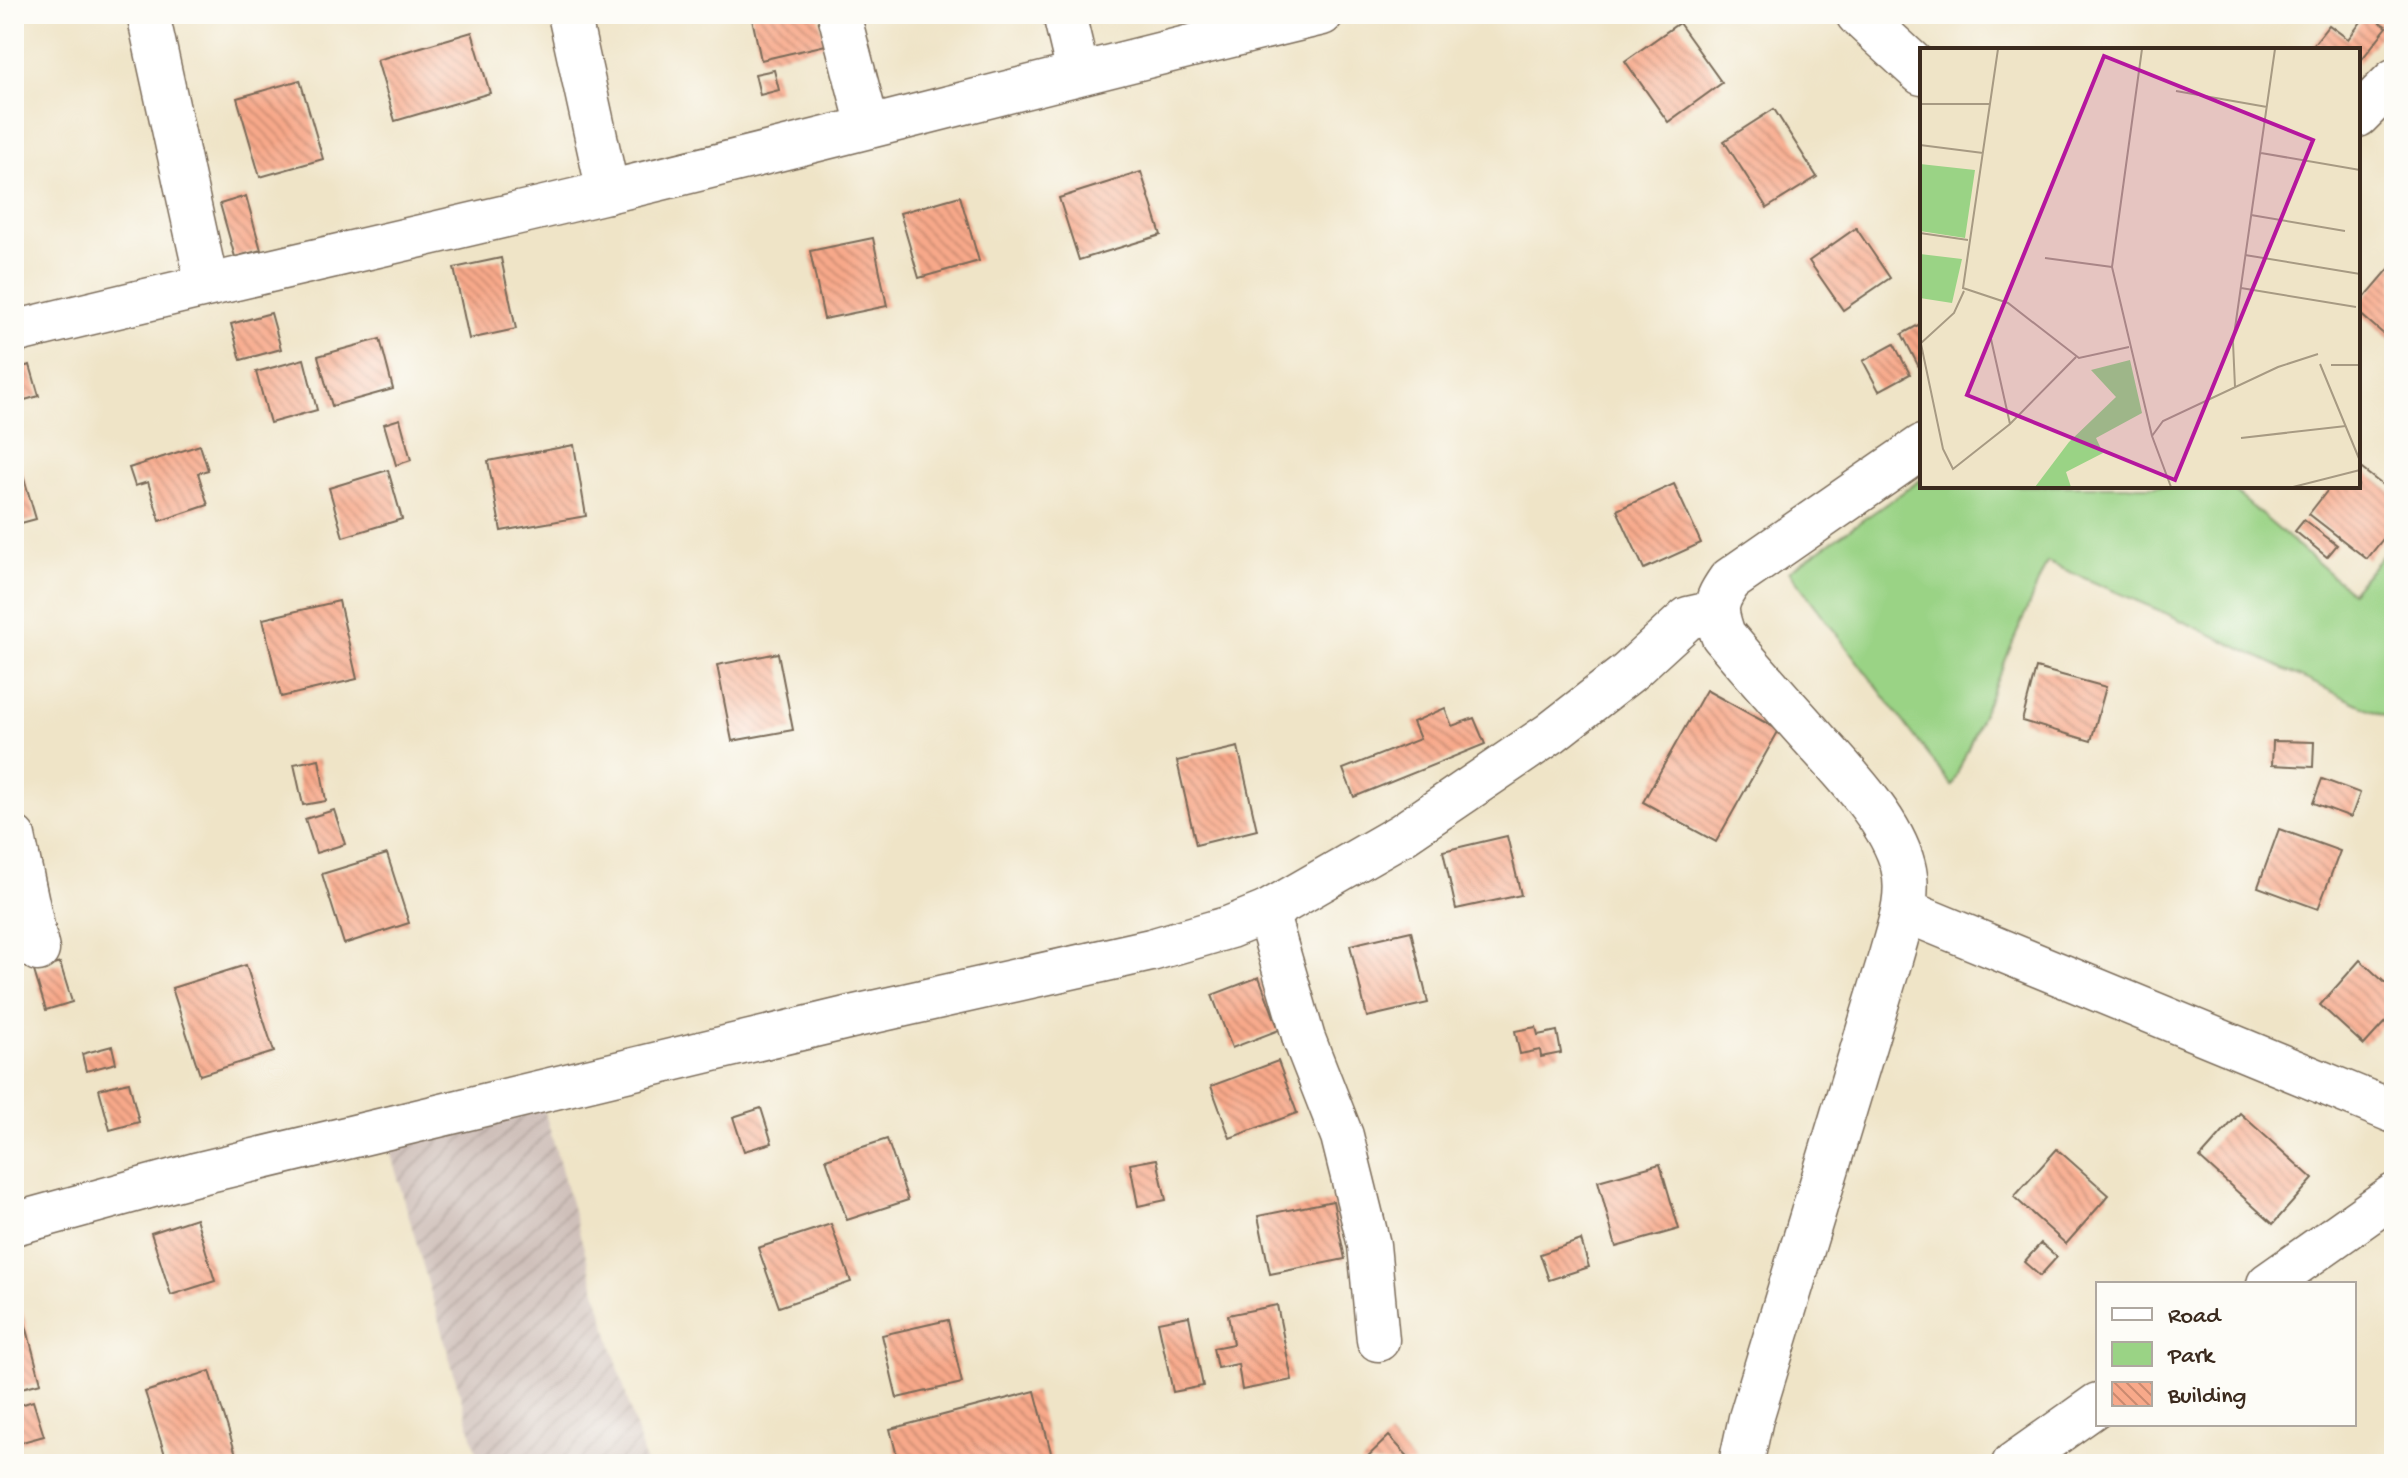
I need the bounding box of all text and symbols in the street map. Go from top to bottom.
inset map [1920,48,2360,488]
legend [2096,1282,2356,1426]
text: Road [2168,1303,2222,1332]
text: Park [2167,1343,2216,1372]
text: Building [2167,1383,2246,1412]

